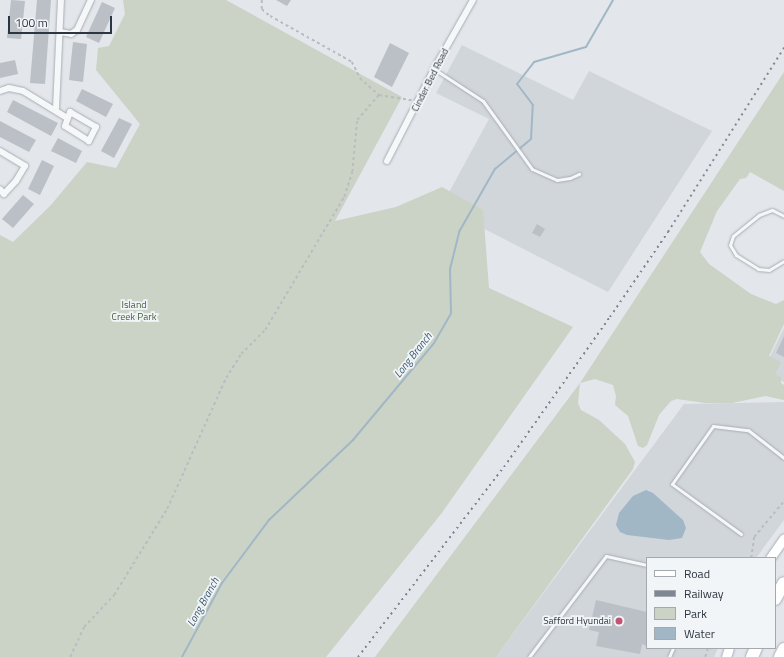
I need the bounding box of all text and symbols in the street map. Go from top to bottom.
scale bar [10,8,114,34]
text: 100 m [15,13,48,32]
street label: Cinder Bed Road [409,46,451,114]
park label: Island Creek Park [112,298,156,322]
water label: Long Branch [391,330,435,380]
legend [646,557,776,649]
text: Road [684,564,710,583]
water label: Long Branch [184,575,222,629]
text: Railway [684,584,724,603]
text: Park [684,604,707,623]
place label: Safford Hyundai [543,615,611,627]
marker: Safford Hyundai [614,616,624,626]
text: Water [684,624,715,643]

